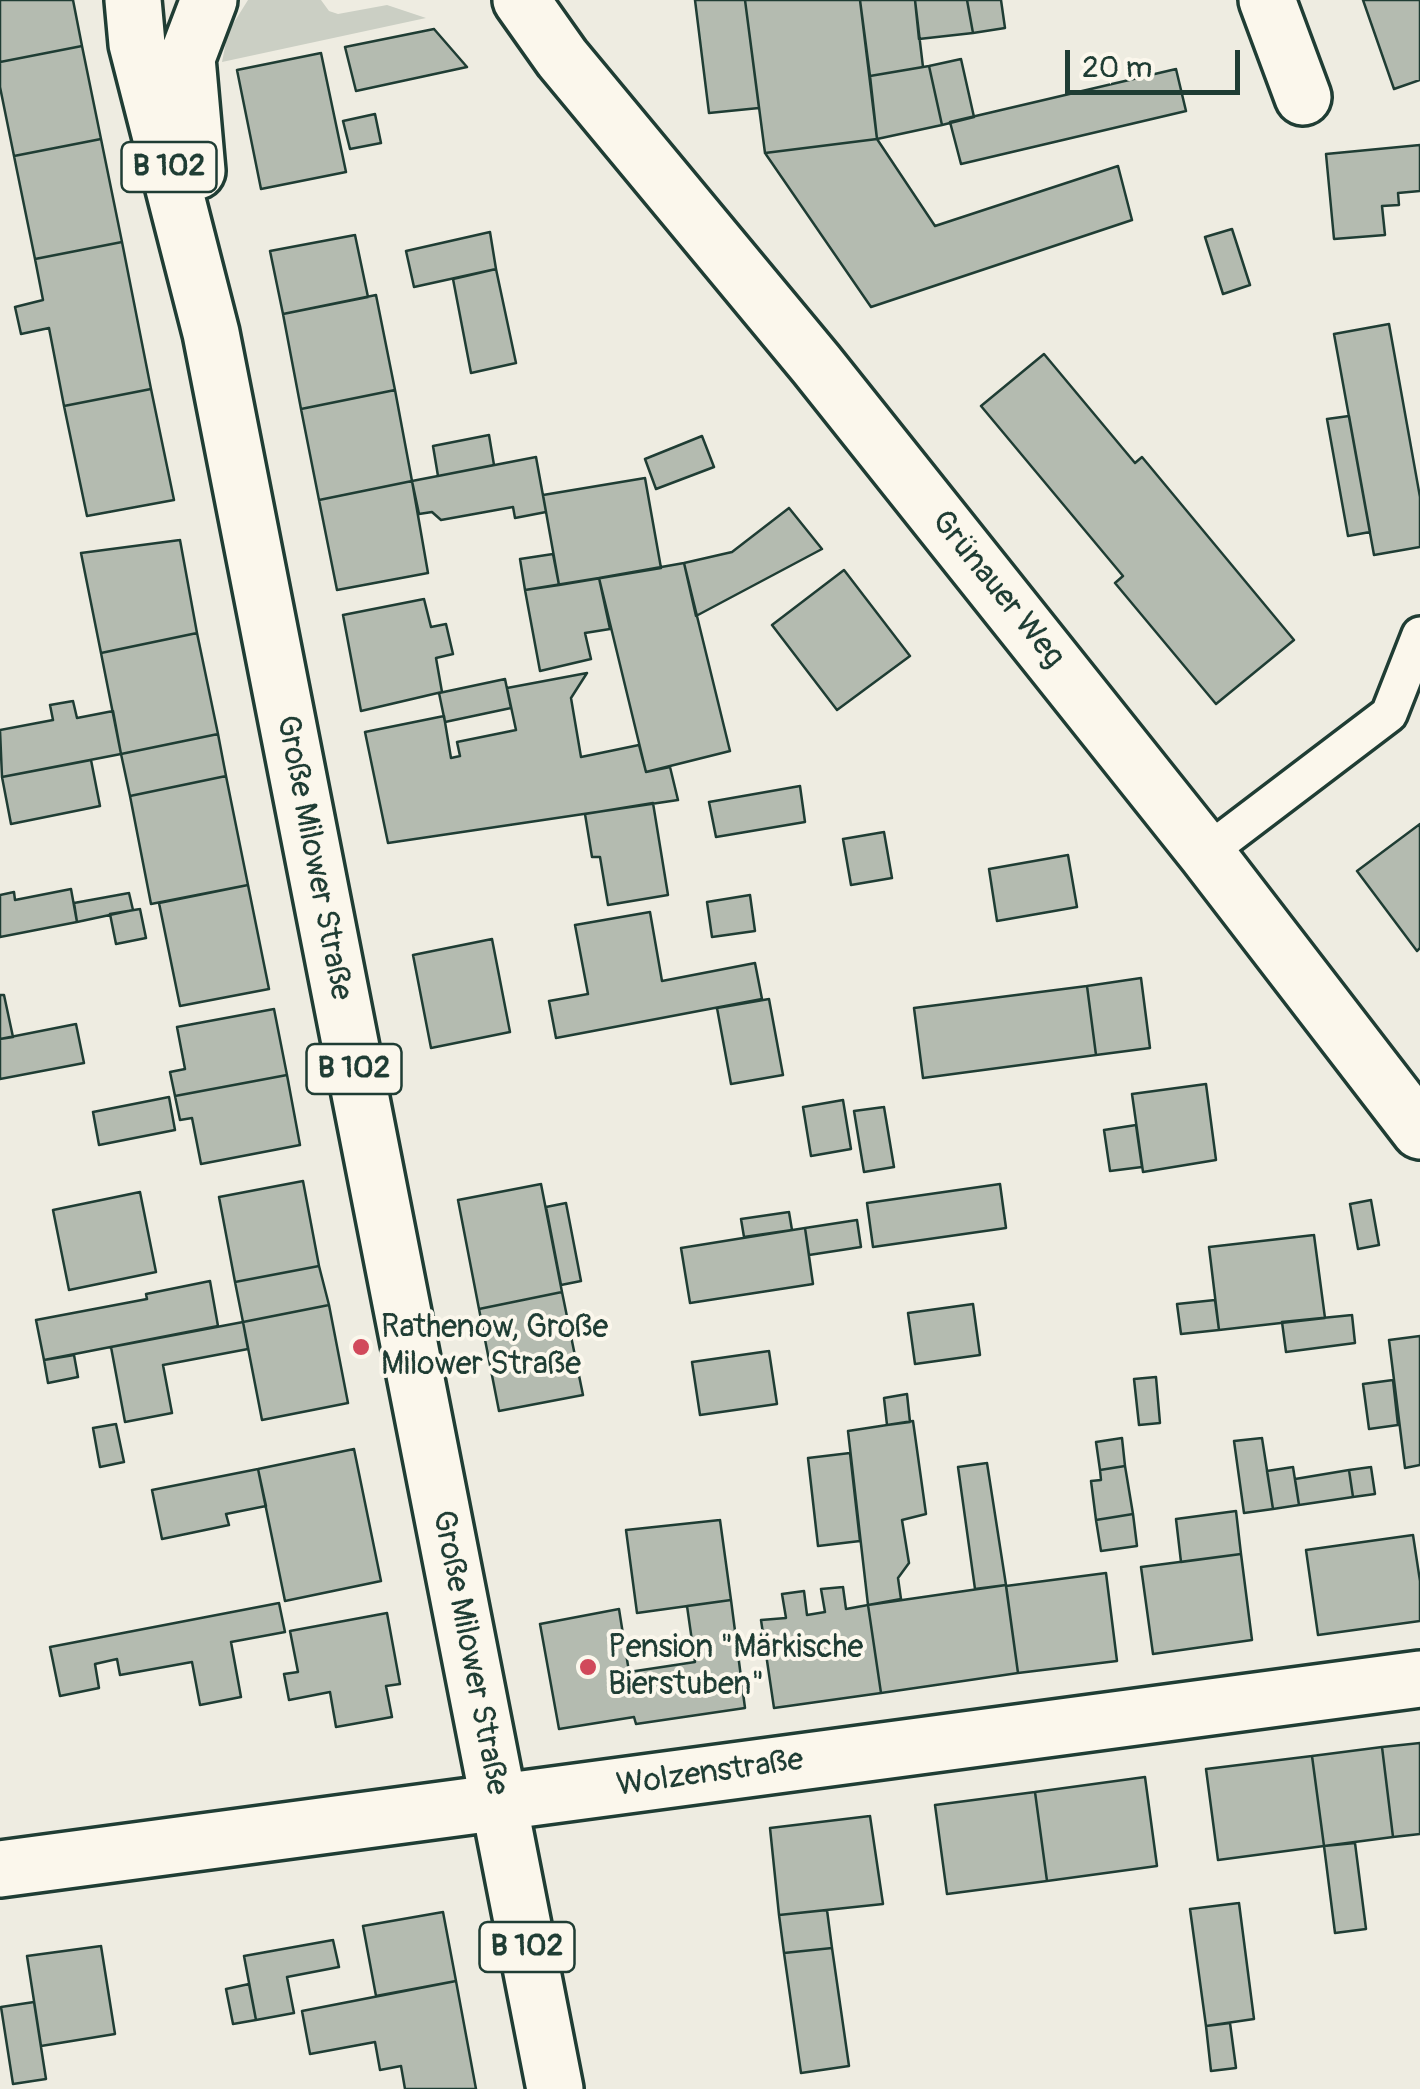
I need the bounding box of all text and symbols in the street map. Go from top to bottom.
scale bar [1070,30,1245,92]
text: 20 m [1082,49,1152,86]
road number: B 102 [121,142,216,192]
street label: Grünauer Weg [922,504,1072,676]
street label: Große Milower Straße [267,712,359,1004]
road number: B 102 [306,1044,402,1094]
place label: Rathenow, Große Milower Straße [381,1310,608,1385]
marker: Rathenow, Große Milower Straße [350,1336,372,1358]
street label: Große Milower Straße [423,1507,515,1799]
place label: Pension "Märkische Bierstuben" [608,1630,863,1705]
marker: Pension "Märkische Bierstuben" [577,1656,599,1678]
street label: Wolzenstraße [614,1742,806,1806]
road number: B 102 [480,1922,574,1972]

